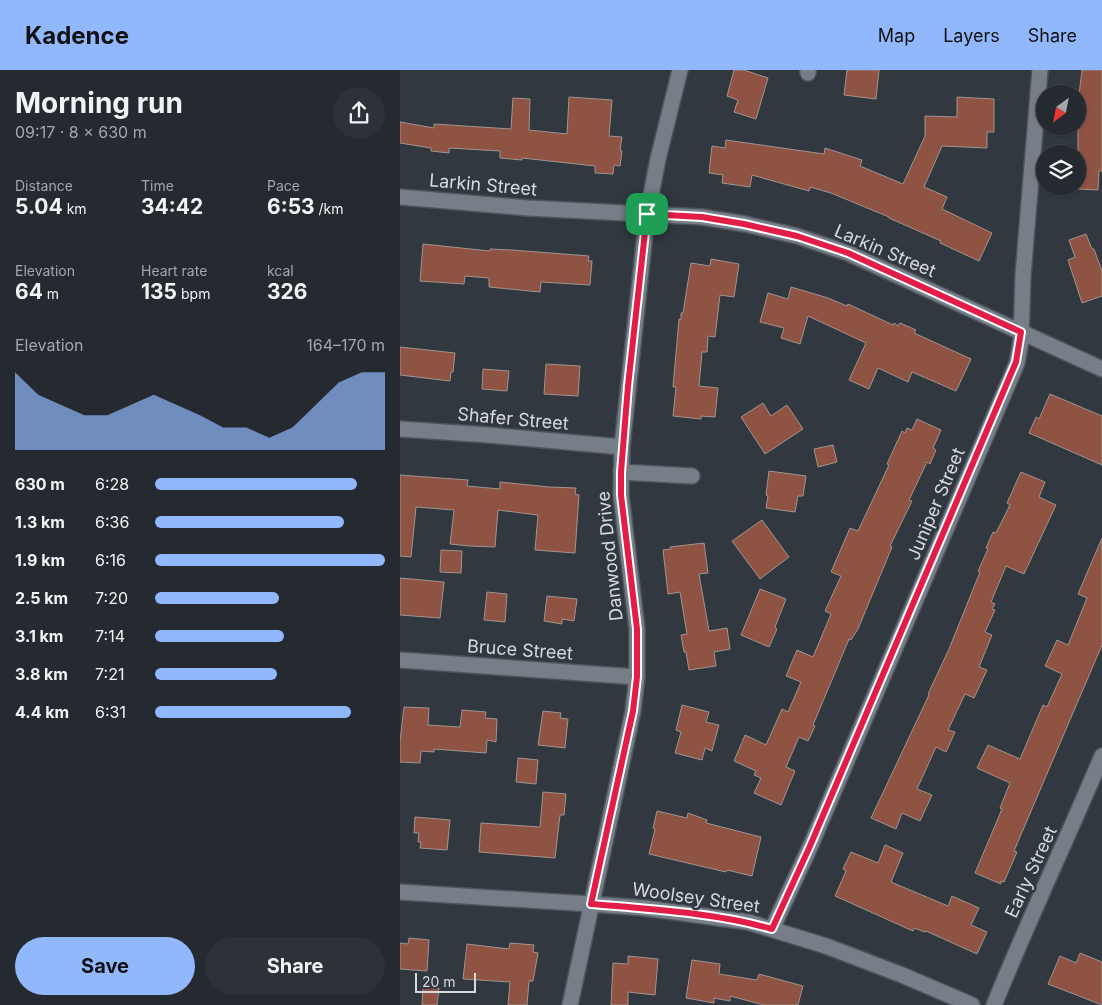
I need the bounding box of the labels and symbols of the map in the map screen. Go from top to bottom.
north arrow [1036,85,1086,135]
street label: Larkin Street [428,169,538,200]
pin [626,193,668,235]
street label: Larkin Street [831,220,939,281]
street label: Shafer Street [457,403,570,434]
street label: Juniper Street [902,444,969,563]
street label: Danwood Drive [592,490,627,622]
street label: Bruce Street [467,635,574,664]
street label: Early Street [1000,823,1061,921]
street label: Woolsey Street [631,878,761,917]
scale bar [415,970,476,993]

